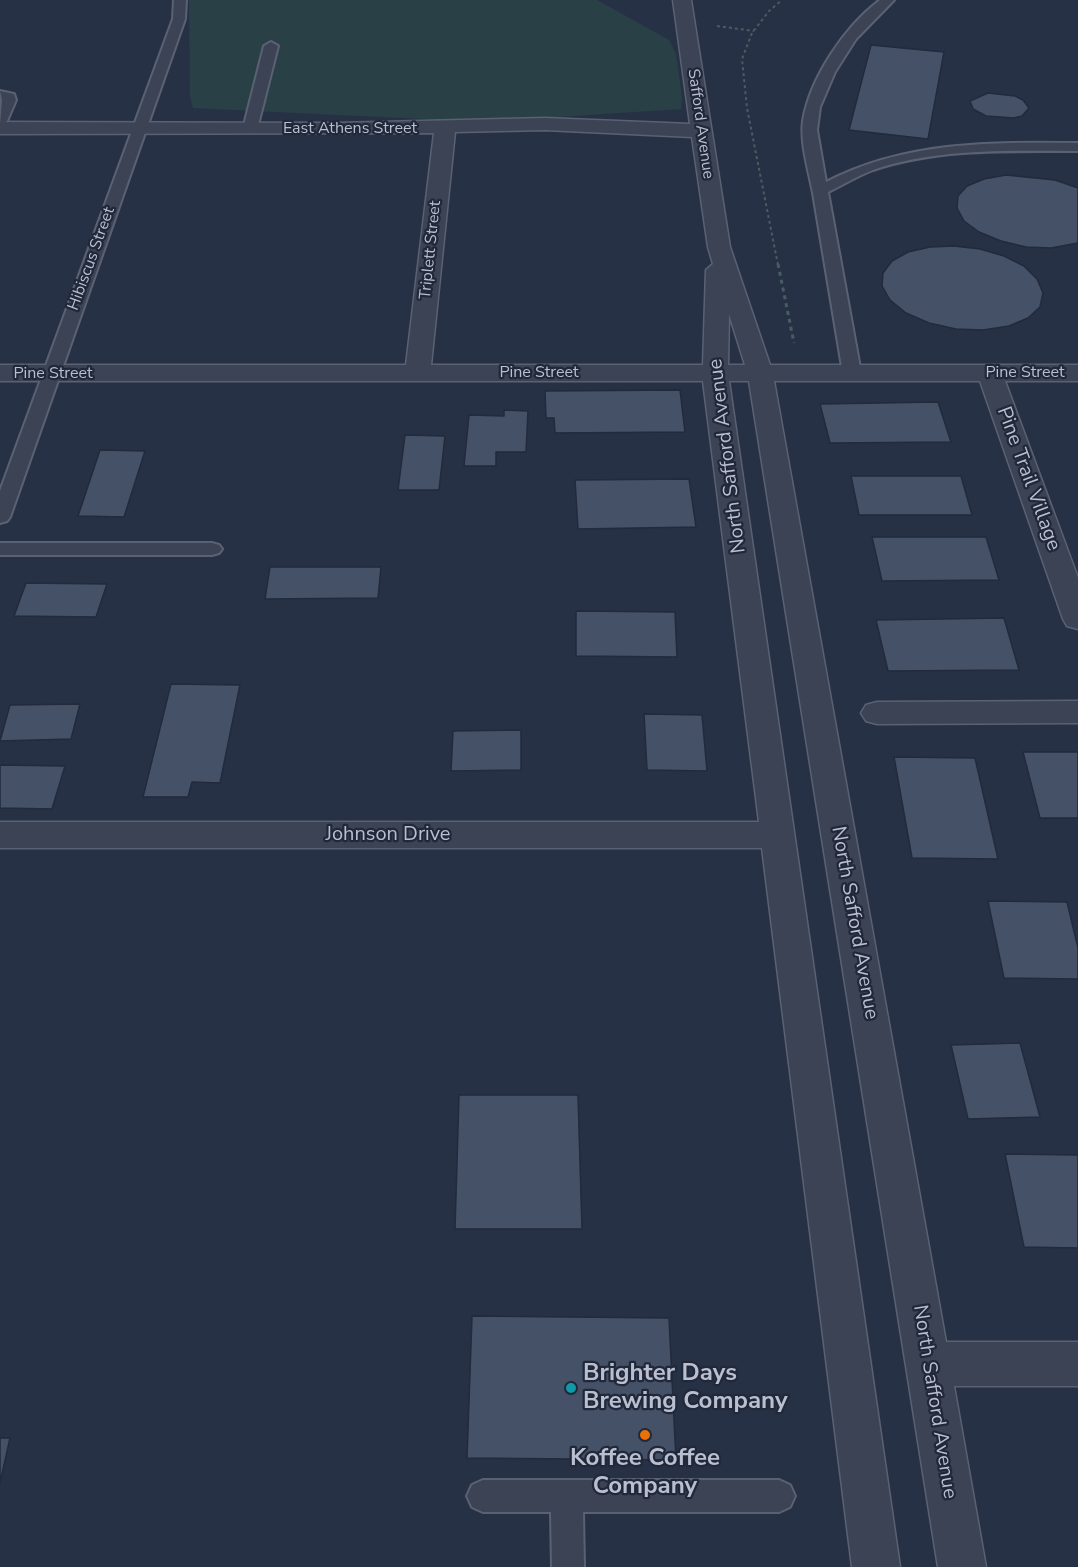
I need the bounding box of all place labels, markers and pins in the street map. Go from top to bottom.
place label: Brighter Days Brewing Company [583,1360,788,1416]
marker: Brighter Days Brewing Company [564,1381,578,1395]
marker: Koffee Coffee Company [638,1428,652,1442]
place label: Koffee Coffee Company [570,1445,720,1501]

